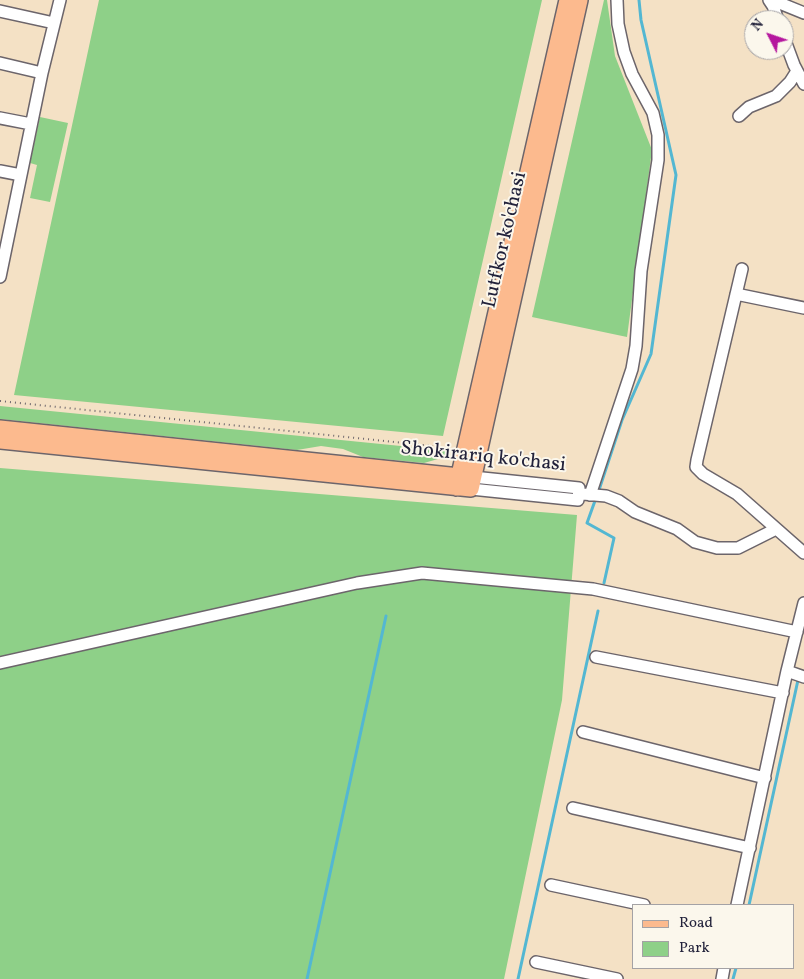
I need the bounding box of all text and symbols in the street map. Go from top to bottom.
north arrow [744,10,794,60]
text: N [748,15,769,36]
street label: Lutfkor ko'chasi [479,169,533,311]
street label: Shokirariq ko'chasi [399,437,567,479]
legend [632,904,794,969]
text: Road [679,913,713,934]
text: Park [679,938,710,959]

